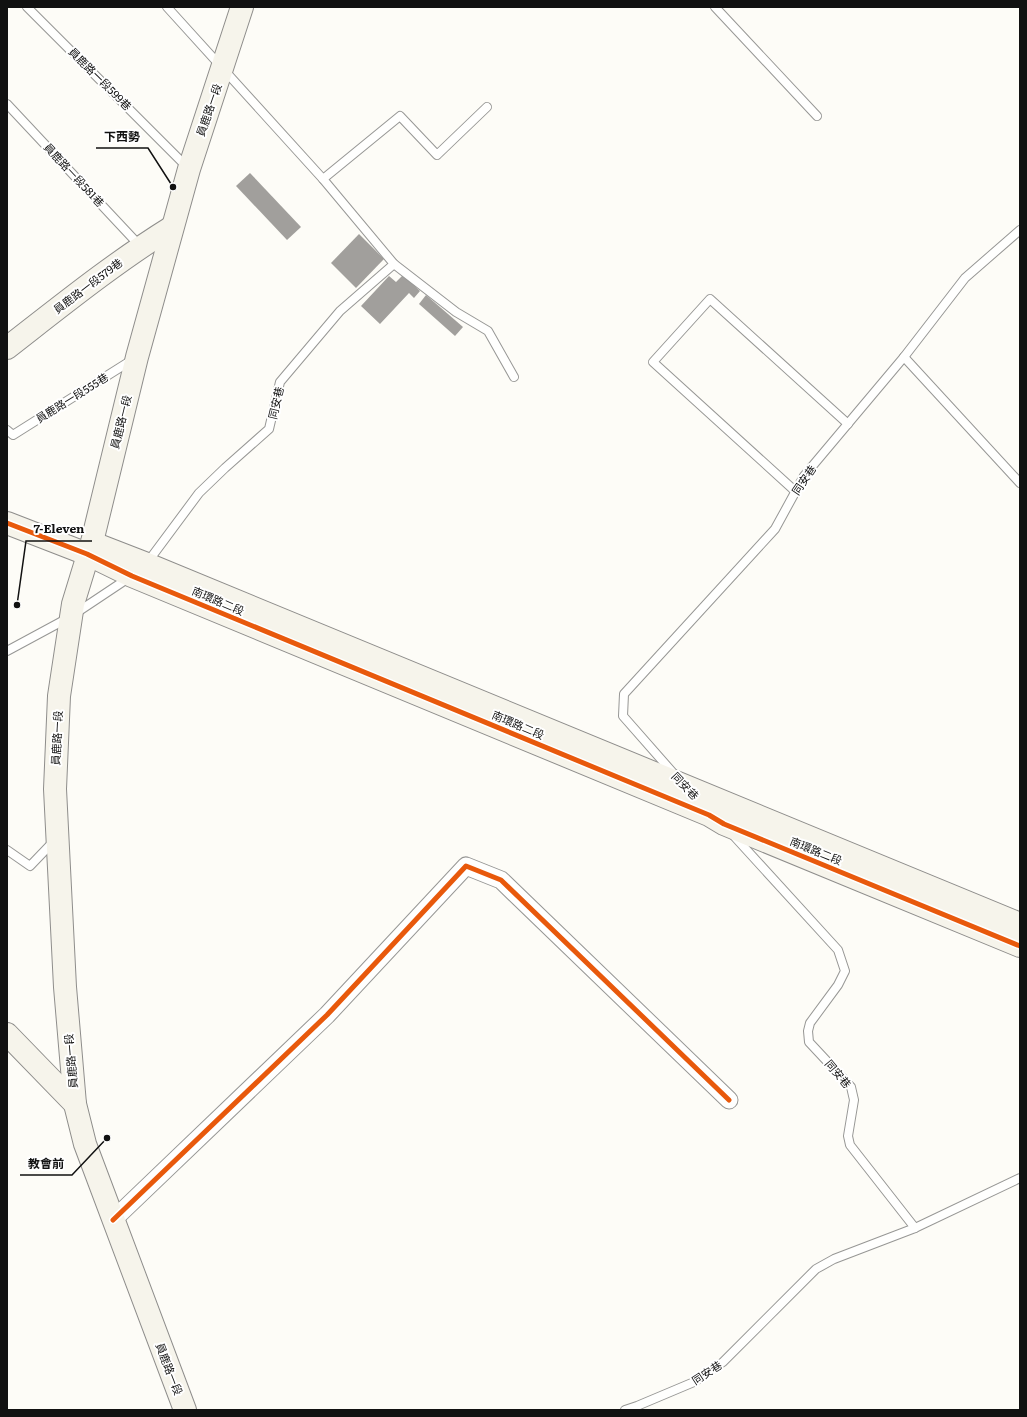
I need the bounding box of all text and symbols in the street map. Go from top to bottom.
street label: 員鹿路一段599巷 [66,43,136,113]
street label: 員鹿路一段 [192,81,225,138]
callout: 下西勢 [96,124,148,148]
text: 下西勢 [104,127,140,145]
street label: 員鹿路一段581巷 [41,139,109,210]
street label: 員鹿路一段579巷 [49,254,125,317]
street label: 員鹿路一段555巷 [32,368,111,426]
street label: 同安巷 [264,385,287,421]
street label: 員鹿路一段 [106,393,134,450]
street label: 同安巷 [787,461,819,498]
callout: 7-Eleven [26,517,92,541]
text: 7-Eleven [34,519,85,537]
street label: 南環路二段 [190,582,247,618]
street label: 南環路二段 [490,706,547,742]
street label: 員鹿路一段 [47,710,65,766]
street label: 同安巷 [669,768,703,803]
street label: 南環路二段 [788,832,845,868]
street label: 員鹿路一段 [60,1033,80,1089]
street label: 同安巷 [822,1056,856,1091]
callout: 教會前 [20,1151,72,1175]
text: 教會前 [28,1154,64,1172]
street label: 員鹿路一段 [153,1340,187,1397]
street label: 同安巷 [688,1356,725,1388]

